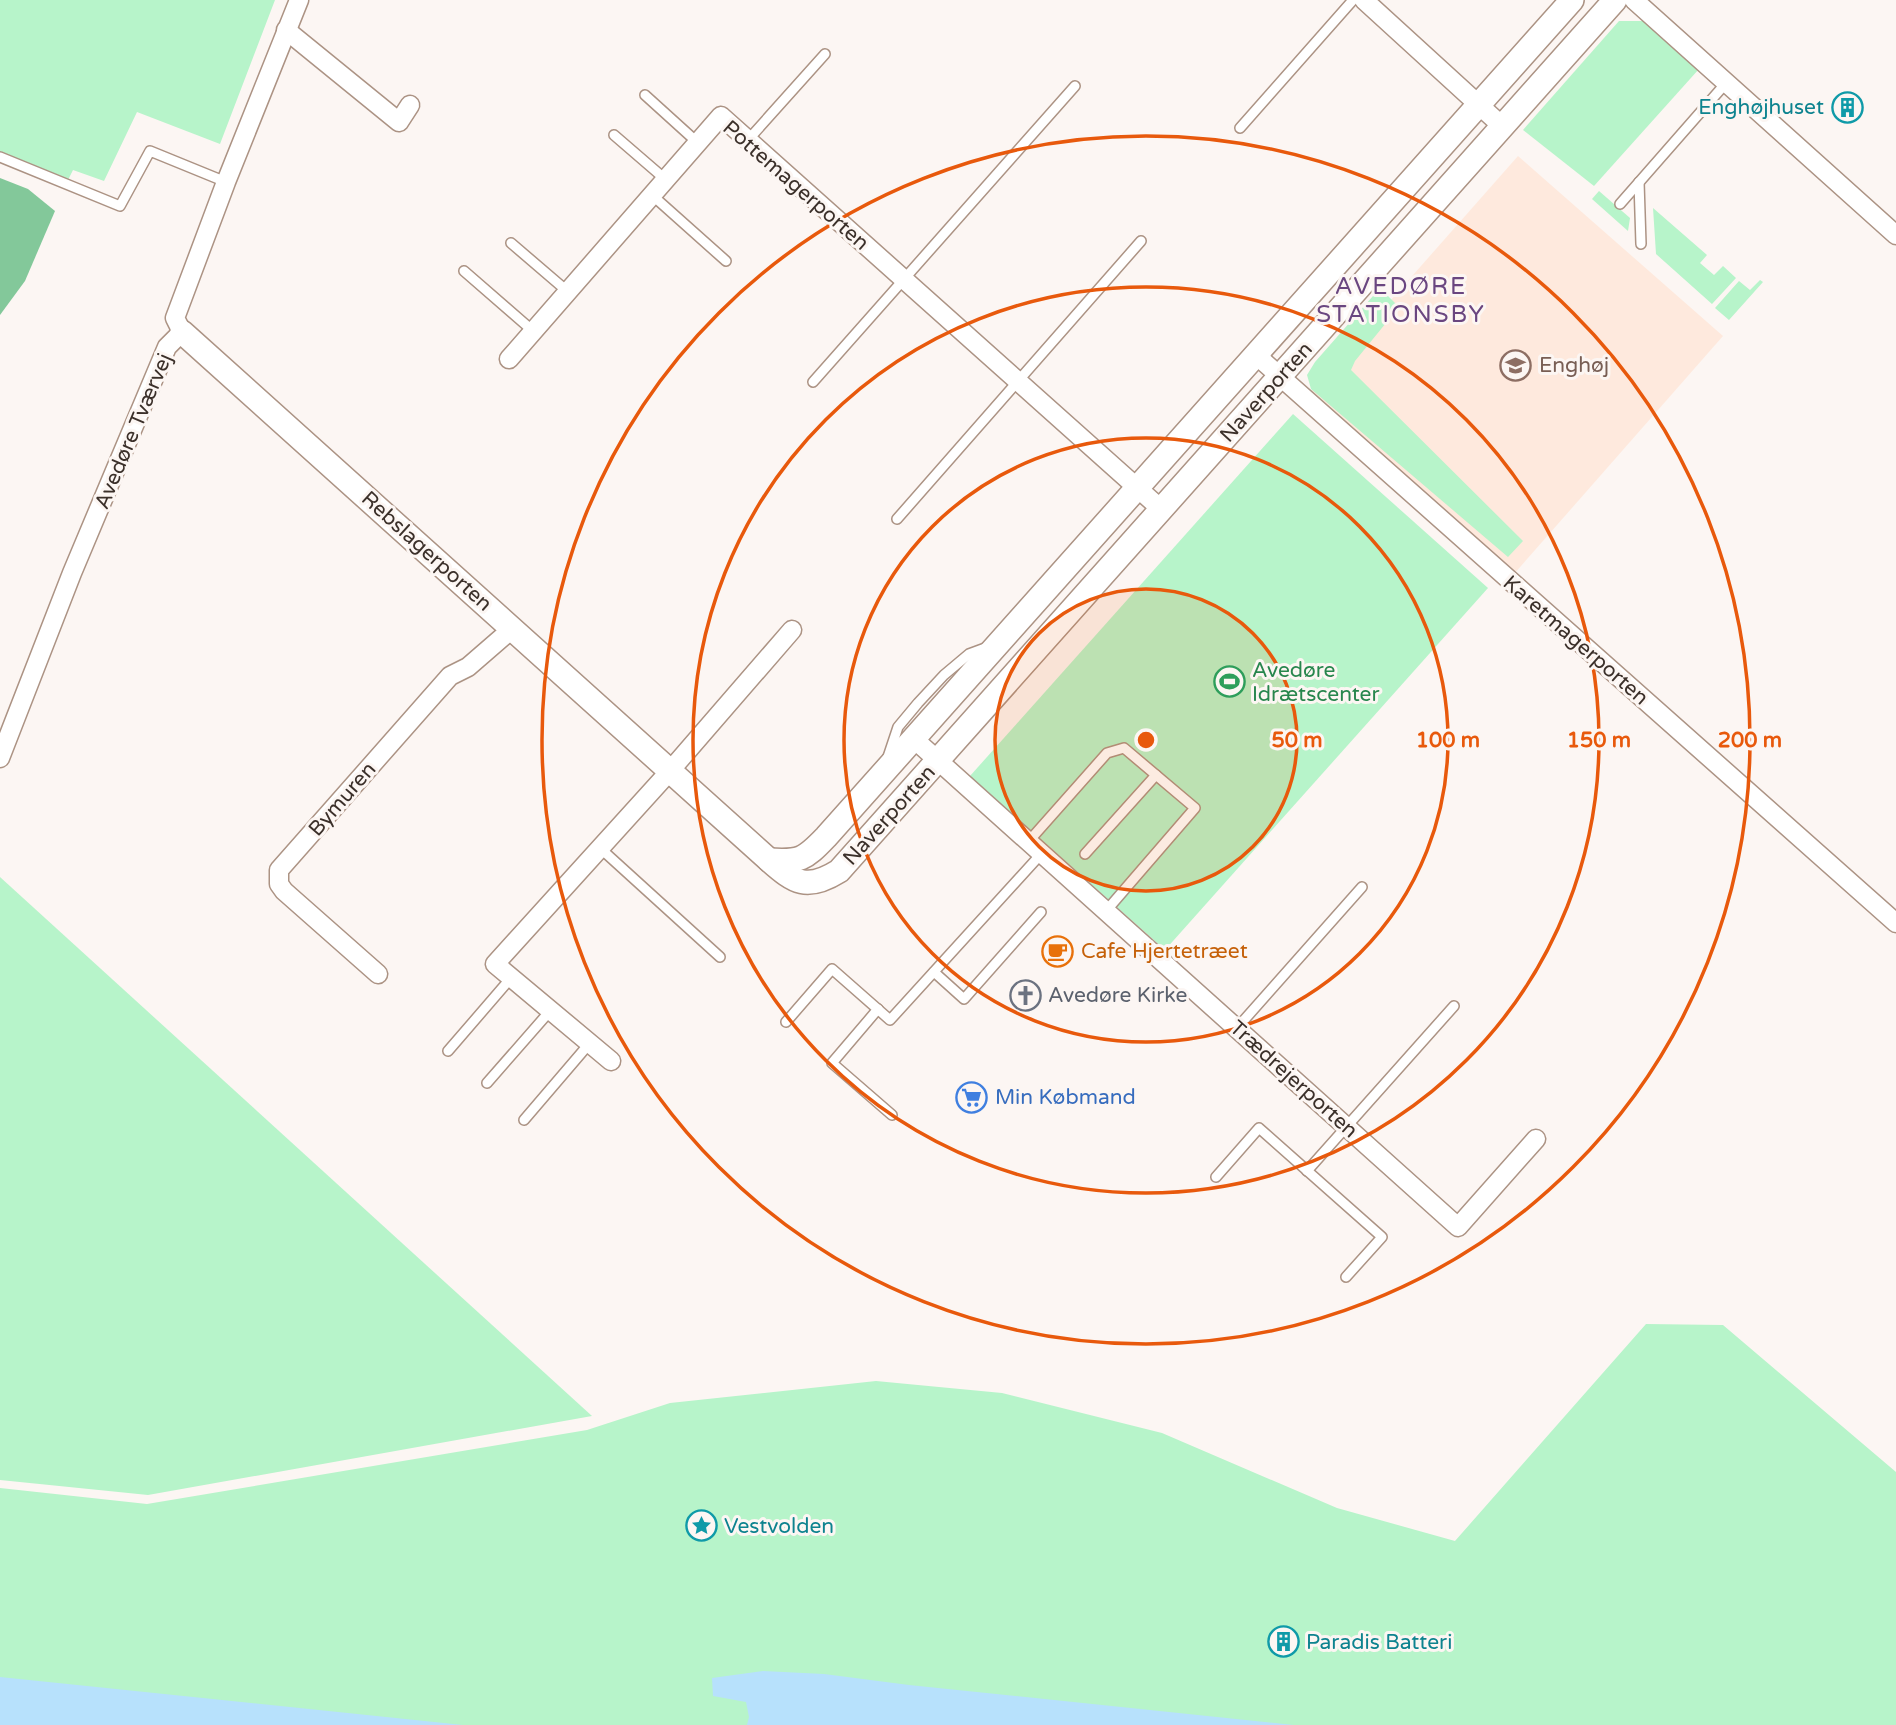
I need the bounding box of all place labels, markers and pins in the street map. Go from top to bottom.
building icon: Enghøjhuset [1830,90,1864,124]
place label: Enghøjhuset [1698,95,1824,120]
school or university icon: Enghøj [1499,348,1533,382]
place label: Enghøj [1539,353,1609,378]
place label: Avedøre Idrætscenter [1252,658,1380,707]
sports icon: Avedøre Idrætscenter [1212,665,1246,699]
centre of rings [1134,728,1158,752]
cafe icon: Cafe Hjertetræet [1041,934,1075,968]
place label: Cafe Hjertetræet [1081,939,1248,964]
church icon: Avedøre Kirke [1008,978,1042,1012]
place label: Avedøre Kirke [1048,983,1187,1008]
supermarket icon: Min Købmand [955,1080,989,1114]
place label: Min Købmand [995,1085,1136,1110]
place icon: Vestvolden [684,1509,718,1543]
place label: Vestvolden [724,1514,834,1539]
building icon: Paradis Batteri [1266,1625,1300,1659]
place label: Paradis Batteri [1306,1630,1452,1655]

